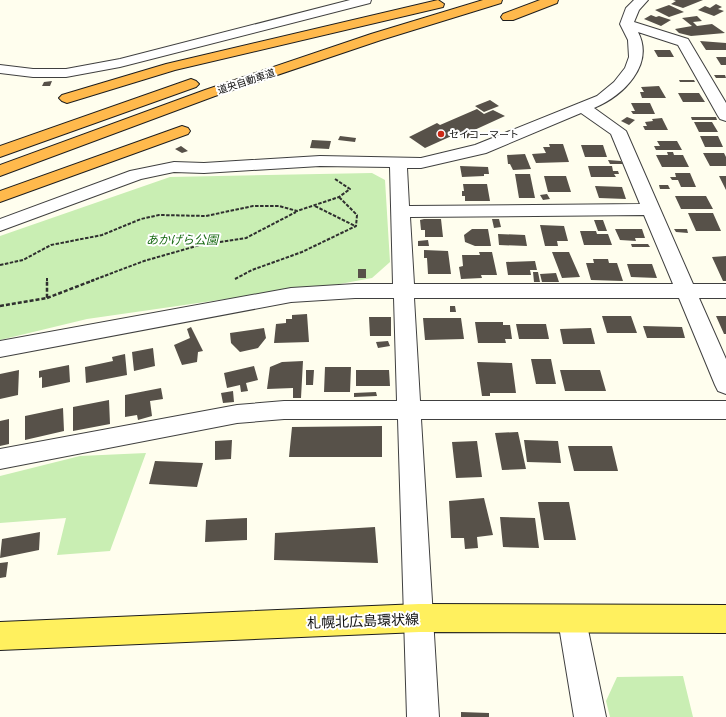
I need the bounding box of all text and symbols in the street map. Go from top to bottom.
street label: 道央自動車道 [216,66,277,97]
place label: セイコーマート [449,128,519,141]
marker: セイコーマート [436,129,446,139]
park label: あかげら公園 [146,232,220,247]
street label: 札幌北広島環状線 [307,610,419,632]

